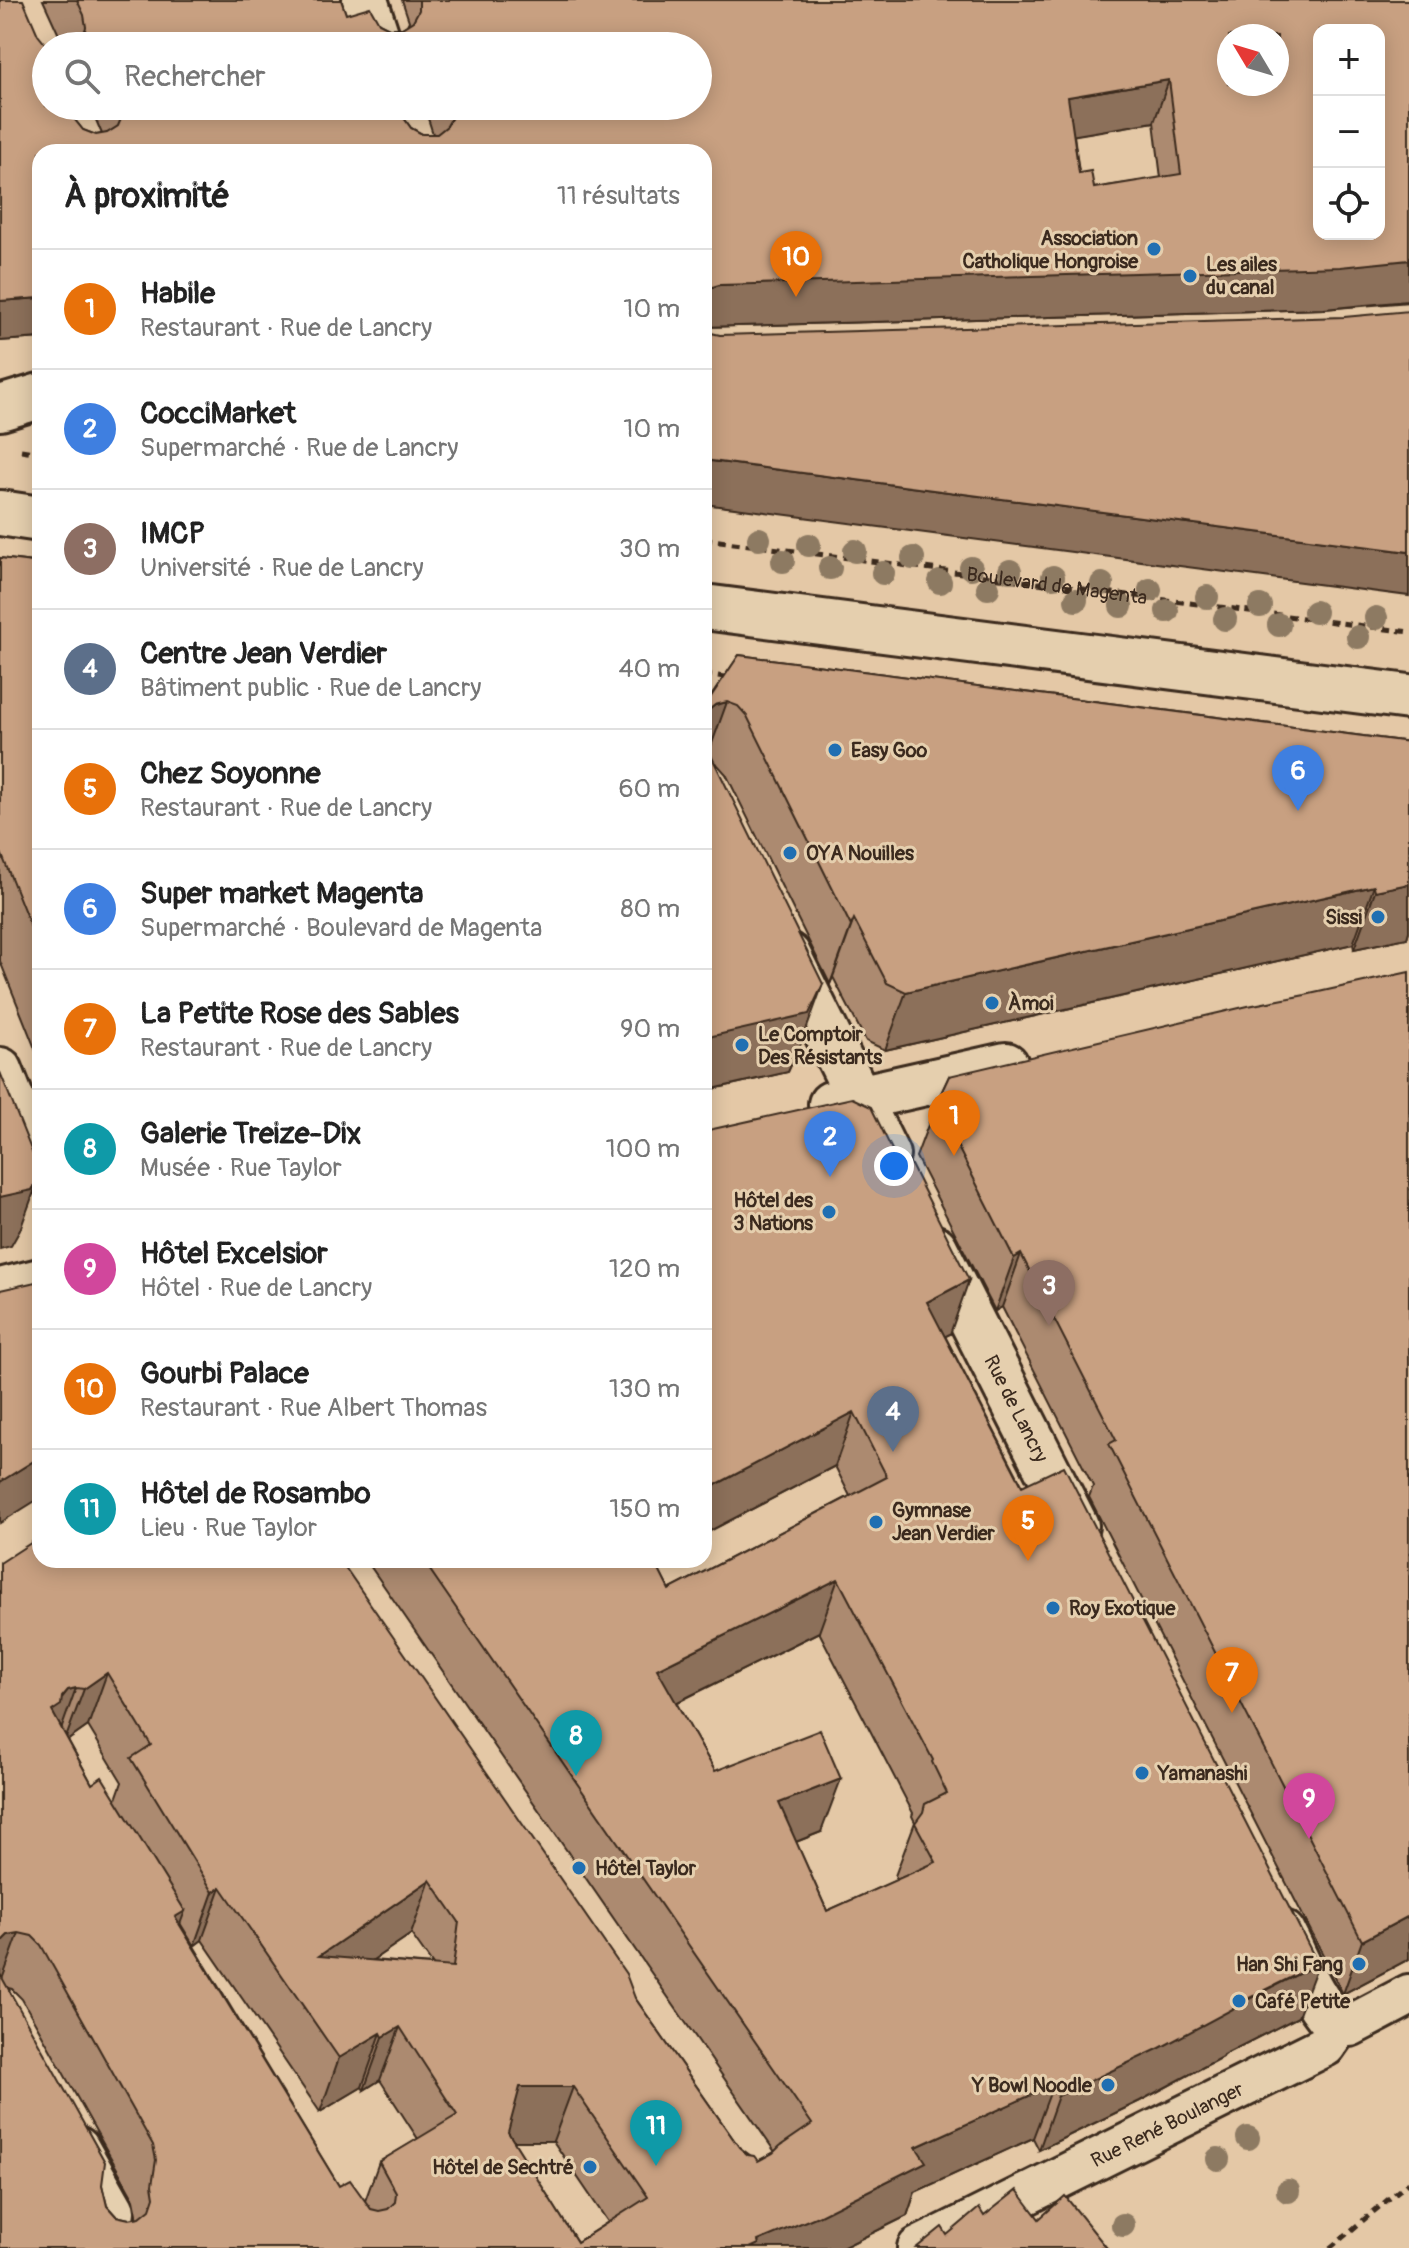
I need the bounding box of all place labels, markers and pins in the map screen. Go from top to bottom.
place label: Association Catholique Hongroise [962,226,1139,274]
pin: 10 [770,231,822,297]
marker: Association Catholique Hongroise [1145,240,1163,258]
place label: Les ailes du canal [1206,252,1277,300]
marker: Les ailes du canal [1181,267,1199,285]
place label: Easy Goo [851,738,928,763]
marker: Easy Goo [826,741,844,759]
pin: 6 [1272,745,1324,811]
place label: OYA Nouilles [806,841,914,866]
marker: OYA Nouilles [781,844,799,862]
place label: Sissi [1325,905,1362,930]
marker: Sissi [1369,908,1387,926]
place label: Àmoi [1008,991,1054,1016]
marker: Àmoi [983,994,1001,1012]
place label: Le Comptoir Des Résistants [758,1022,882,1070]
marker: Le Comptoir Des Résistants [733,1036,751,1054]
pin: 1 [928,1090,980,1156]
pin: 2 [804,1111,856,1177]
place label: Hôtel des 3 Nations [733,1188,813,1236]
marker: Hôtel des 3 Nations [820,1203,838,1221]
pin: 3 [1023,1260,1075,1326]
pin: 4 [867,1386,919,1452]
pin: 5 [1002,1495,1054,1561]
place label: Gymnase Jean Verdier [892,1498,996,1546]
marker: Gymnase Jean Verdier [867,1513,885,1531]
place label: Roy Exotique [1069,1596,1176,1621]
marker: Roy Exotique [1044,1599,1062,1617]
pin: 7 [1206,1647,1258,1713]
pin: 8 [550,1710,602,1776]
place label: Yamanashi [1157,1761,1248,1786]
marker: Yamanashi [1133,1764,1151,1782]
pin: 9 [1283,1773,1335,1839]
place label: Hôtel Taylor [595,1856,697,1881]
marker: Hôtel Taylor [570,1859,588,1877]
place label: Han Shi Fang [1236,1952,1343,1977]
marker: Han Shi Fang [1350,1955,1368,1973]
place label: Café Petite [1255,1989,1351,2014]
marker: Café Petite [1230,1992,1248,2010]
place label: Y Bowl Noodle [971,2073,1093,2098]
marker: Y Bowl Noodle [1099,2076,1117,2094]
pin: 11 [630,2100,682,2166]
place label: Hôtel de Sechtré [432,2155,574,2180]
marker: Hôtel de Sechtré [581,2158,599,2176]

